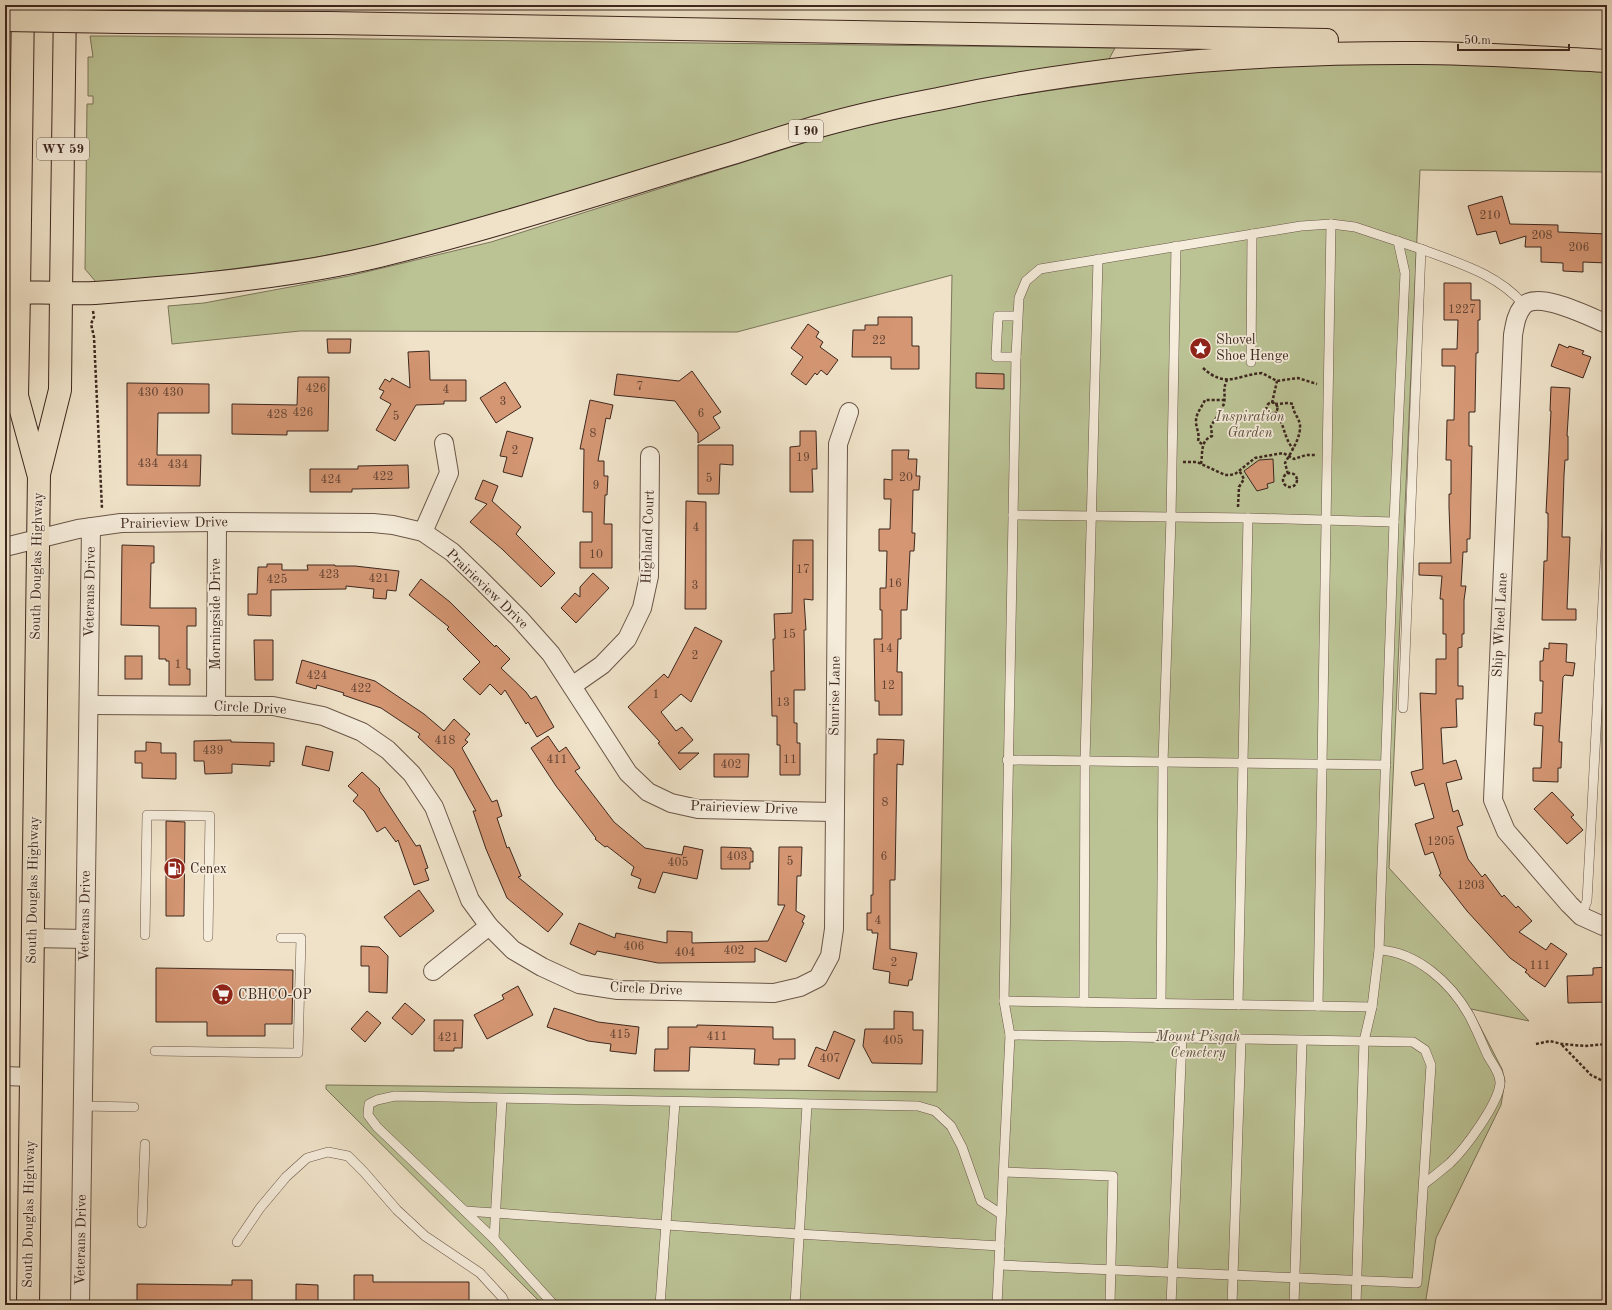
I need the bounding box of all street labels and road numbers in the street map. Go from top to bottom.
road number: I 90 [789,120,823,142]
road number: WY 59 [37,138,89,160]
street label: Highland Court [639,490,657,584]
street label: South Douglas Highway [29,491,45,640]
street label: Prairieview Drive [120,515,228,531]
street label: Veterans Drive [82,546,98,638]
street label: Prairieview Drive [443,546,531,632]
street label: Morningside Drive [209,558,223,670]
street label: Ship Wheel Lane [1490,572,1510,678]
street label: Sunrise Lane [827,656,843,736]
street label: Circle Drive [213,699,287,717]
street label: Prairieview Drive [690,799,798,817]
street label: South Douglas Highway [25,815,41,964]
street label: Veterans Drive [77,870,93,962]
street label: Circle Drive [609,980,683,998]
street label: South Douglas Highway [21,1139,37,1288]
street label: Veterans Drive [73,1194,89,1286]

